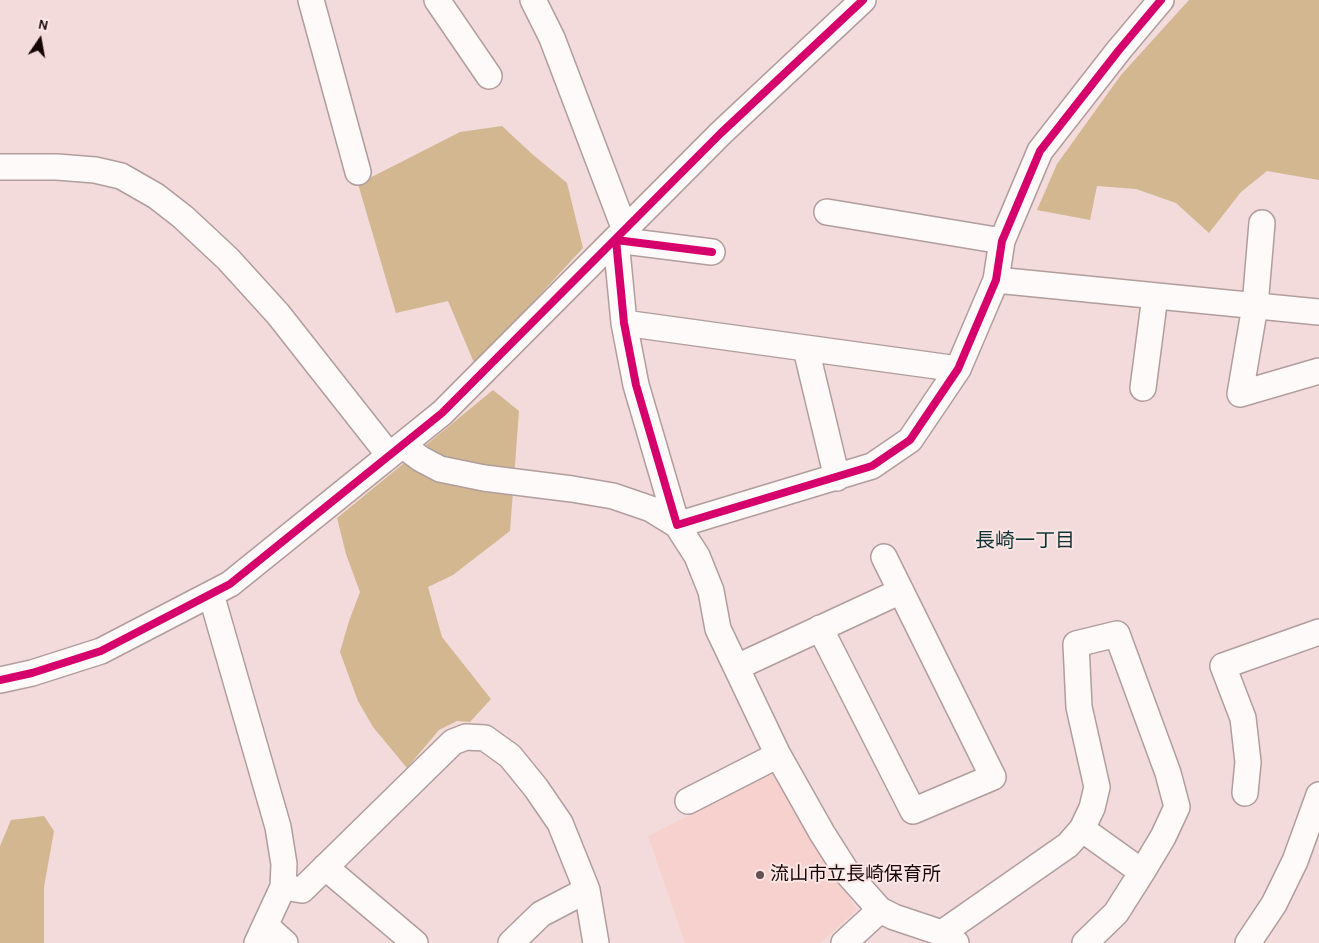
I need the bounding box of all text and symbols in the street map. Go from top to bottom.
north arrow [15,15,65,65]
text: N [37,15,50,34]
district label: 長崎一丁目 [975,529,1075,553]
place label: 流山市立長崎保育所 [770,864,941,886]
marker: 流山市立長崎保育所 [754,869,766,881]

